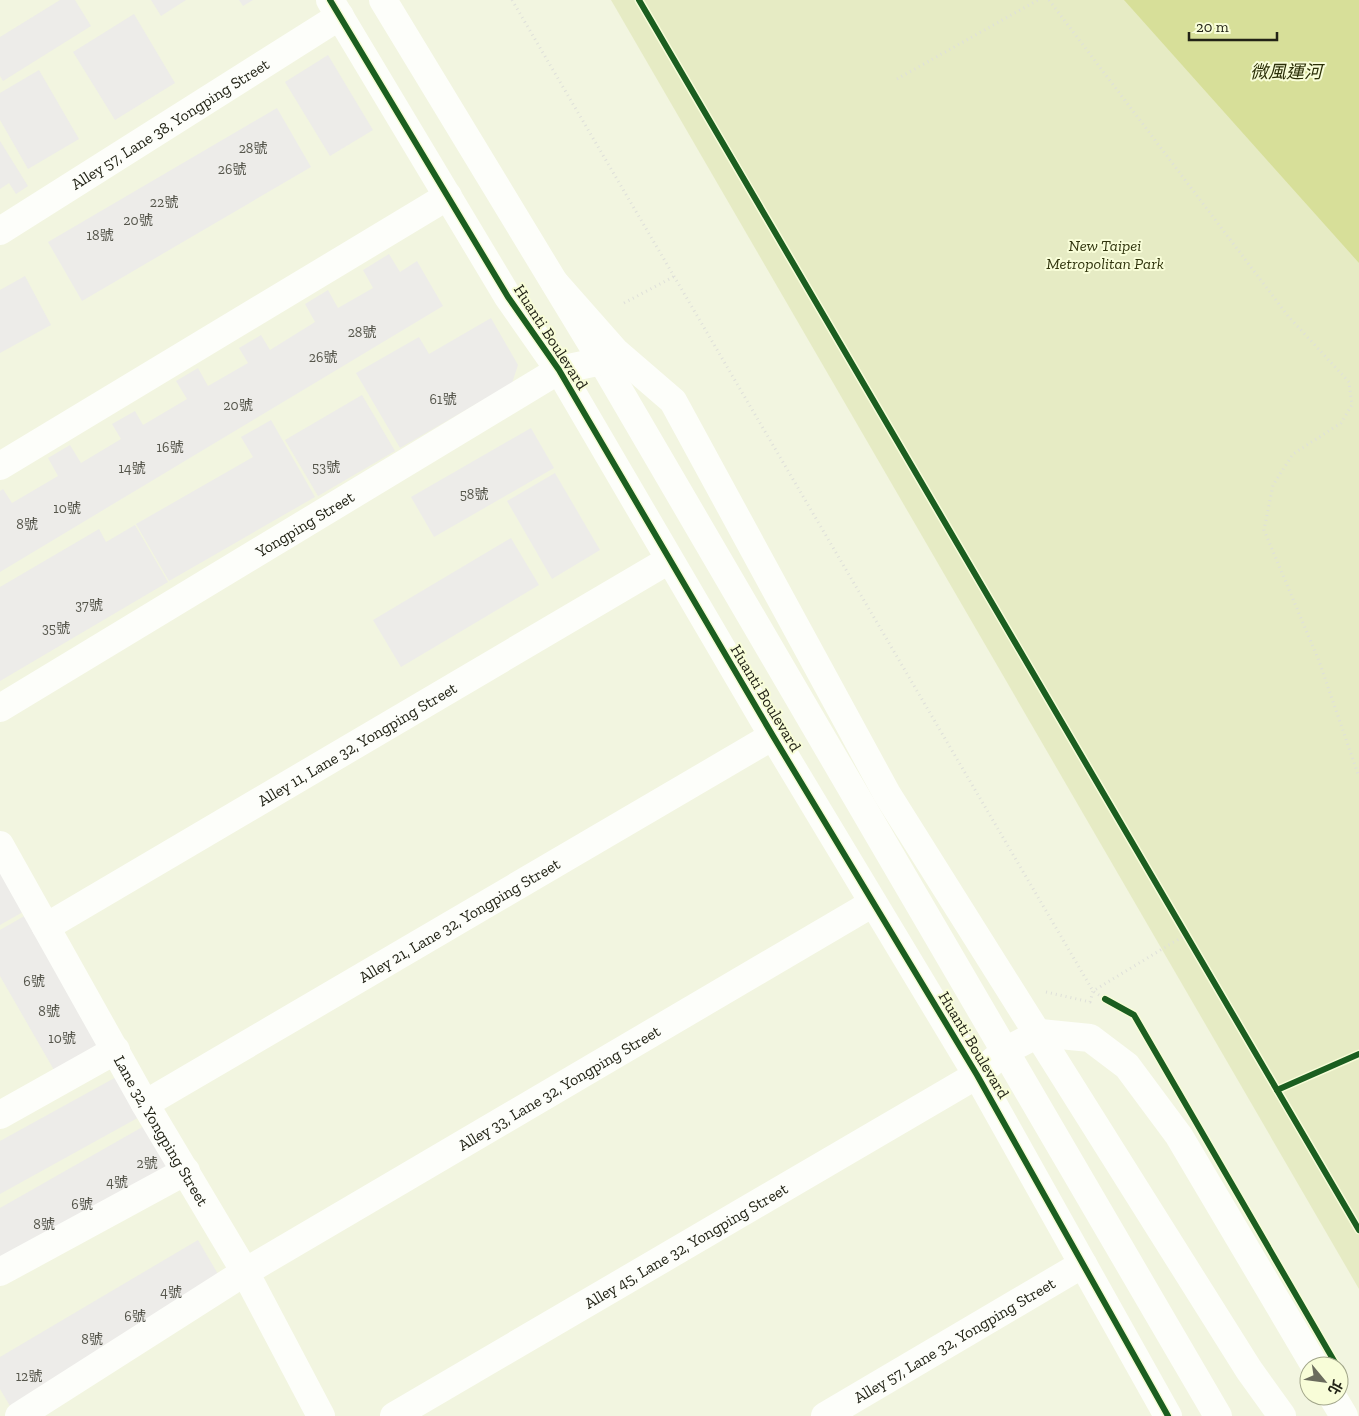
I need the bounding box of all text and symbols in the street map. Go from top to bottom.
scale bar [1189,10,1276,42]
text: 20 m [1196,18,1229,36]
street label: Alley 57, Lane 38, Yongping Street [67,54,273,193]
water label: 微風運河 [1250,61,1325,83]
house number: 28號 [239,140,267,157]
house number: 26號 [218,161,246,178]
house number: 22號 [150,194,178,211]
house number: 20號 [123,212,153,229]
house number: 18號 [87,227,113,244]
park label: New Taipei Metropolitan Park [1046,236,1164,273]
street label: Huanti Boulevard [510,281,592,393]
house number: 28號 [348,324,376,341]
house number: 26號 [309,349,337,366]
house number: 61號 [430,391,456,408]
house number: 20號 [223,397,253,414]
house number: 16號 [157,439,183,456]
house number: 53號 [312,459,340,476]
house number: 14號 [119,460,145,477]
house number: 58號 [460,486,488,503]
street label: Yongping Street [251,487,357,561]
house number: 10號 [53,500,81,517]
house number: 8號 [16,516,38,533]
house number: 37號 [75,597,103,614]
house number: 35號 [42,620,70,637]
street label: Huanti Boulevard [727,641,806,755]
street label: Alley 11, Lane 32, Yongping Street [254,678,460,810]
street label: Alley 21, Lane 32, Yongping Street [355,854,563,986]
house number: 6號 [23,973,45,990]
street label: Huanti Boulevard [935,988,1014,1102]
house number: 8號 [38,1003,60,1020]
street label: Alley 33, Lane 32, Yongping Street [454,1021,663,1154]
house number: 10號 [48,1030,76,1047]
street label: Lane 32, Yongping Street [110,1052,213,1209]
house number: 2號 [136,1155,158,1172]
house number: 4號 [106,1174,128,1191]
street label: Alley 45, Lane 32, Yongping Street [581,1178,791,1312]
house number: 6號 [71,1196,93,1213]
house number: 8號 [33,1216,55,1233]
street label: Alley 57, Lane 32, Yongping Street [850,1273,1058,1407]
house number: 4號 [160,1284,182,1301]
house number: 6號 [124,1308,146,1325]
house number: 8號 [81,1331,103,1348]
north arrow [1299,1356,1349,1406]
house number: 12號 [16,1368,42,1385]
text: 北 [1324,1377,1346,1397]

